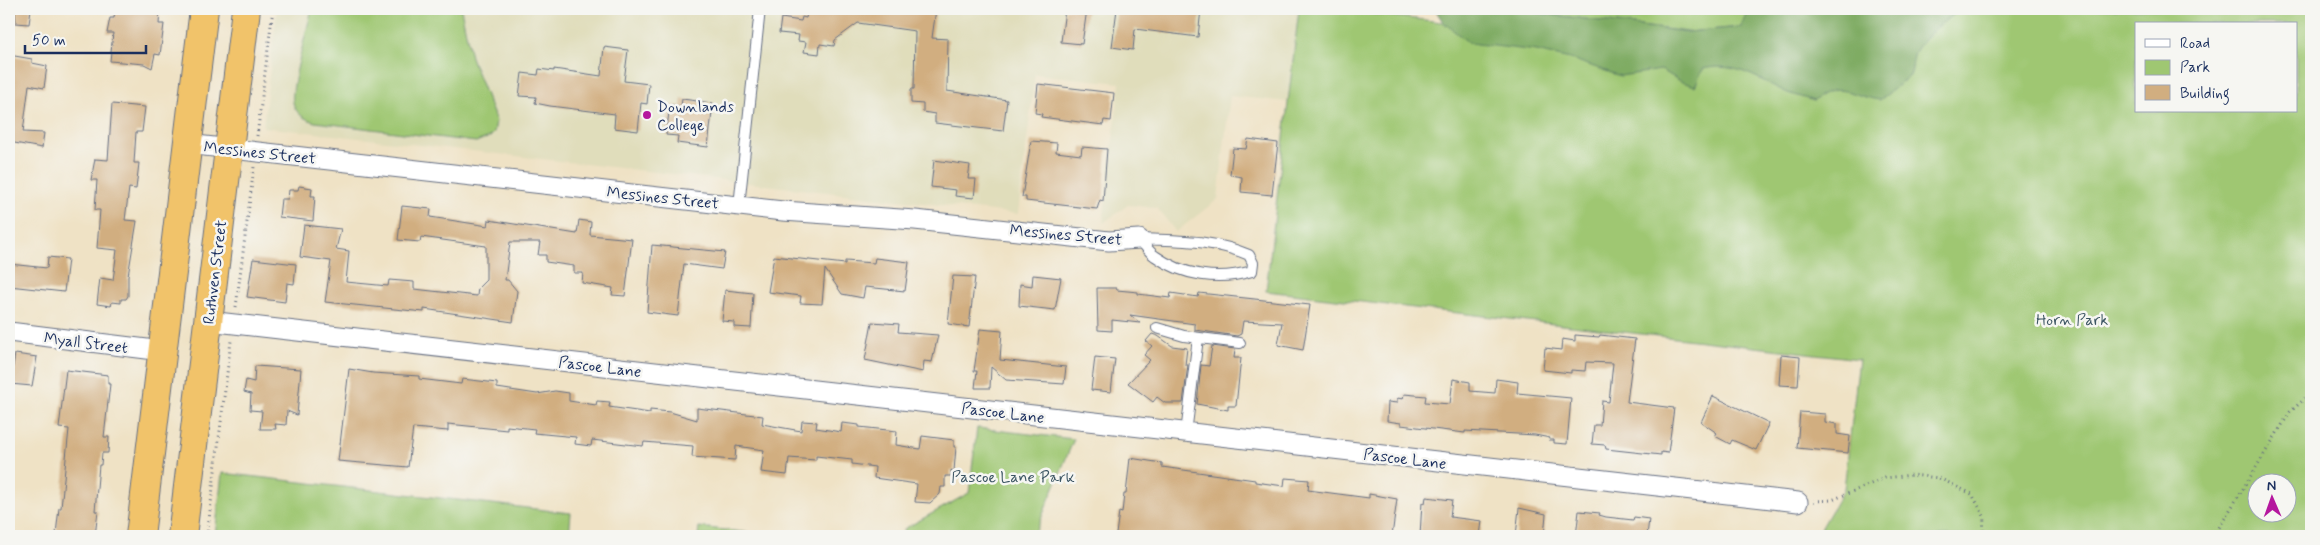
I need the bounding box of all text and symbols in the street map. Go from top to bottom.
scale bar [25,22,146,54]
legend [2135,22,2298,112]
text: 50 m [32,31,66,51]
text: Road [2180,34,2210,54]
text: Park [2180,58,2210,78]
text: Building [2180,84,2230,105]
place label: Downlands College [657,97,734,136]
marker: Downlands College [641,109,653,121]
street label: Messines Street [203,137,317,170]
street label: Messines Street [606,182,720,215]
street label: Ruthven Street [199,218,232,326]
street label: Messines Street [1009,220,1123,251]
park label: Horn Park [2036,310,2108,331]
street label: Myall Street [43,328,129,359]
street label: Pascoe Lane [557,352,642,383]
street label: Pascoe Lane [960,398,1045,429]
street label: Pascoe Lane [1362,444,1447,475]
park label: Pascoe Lane Park [951,467,1075,488]
north arrow [2248,472,2298,522]
text: N [2267,477,2277,495]

